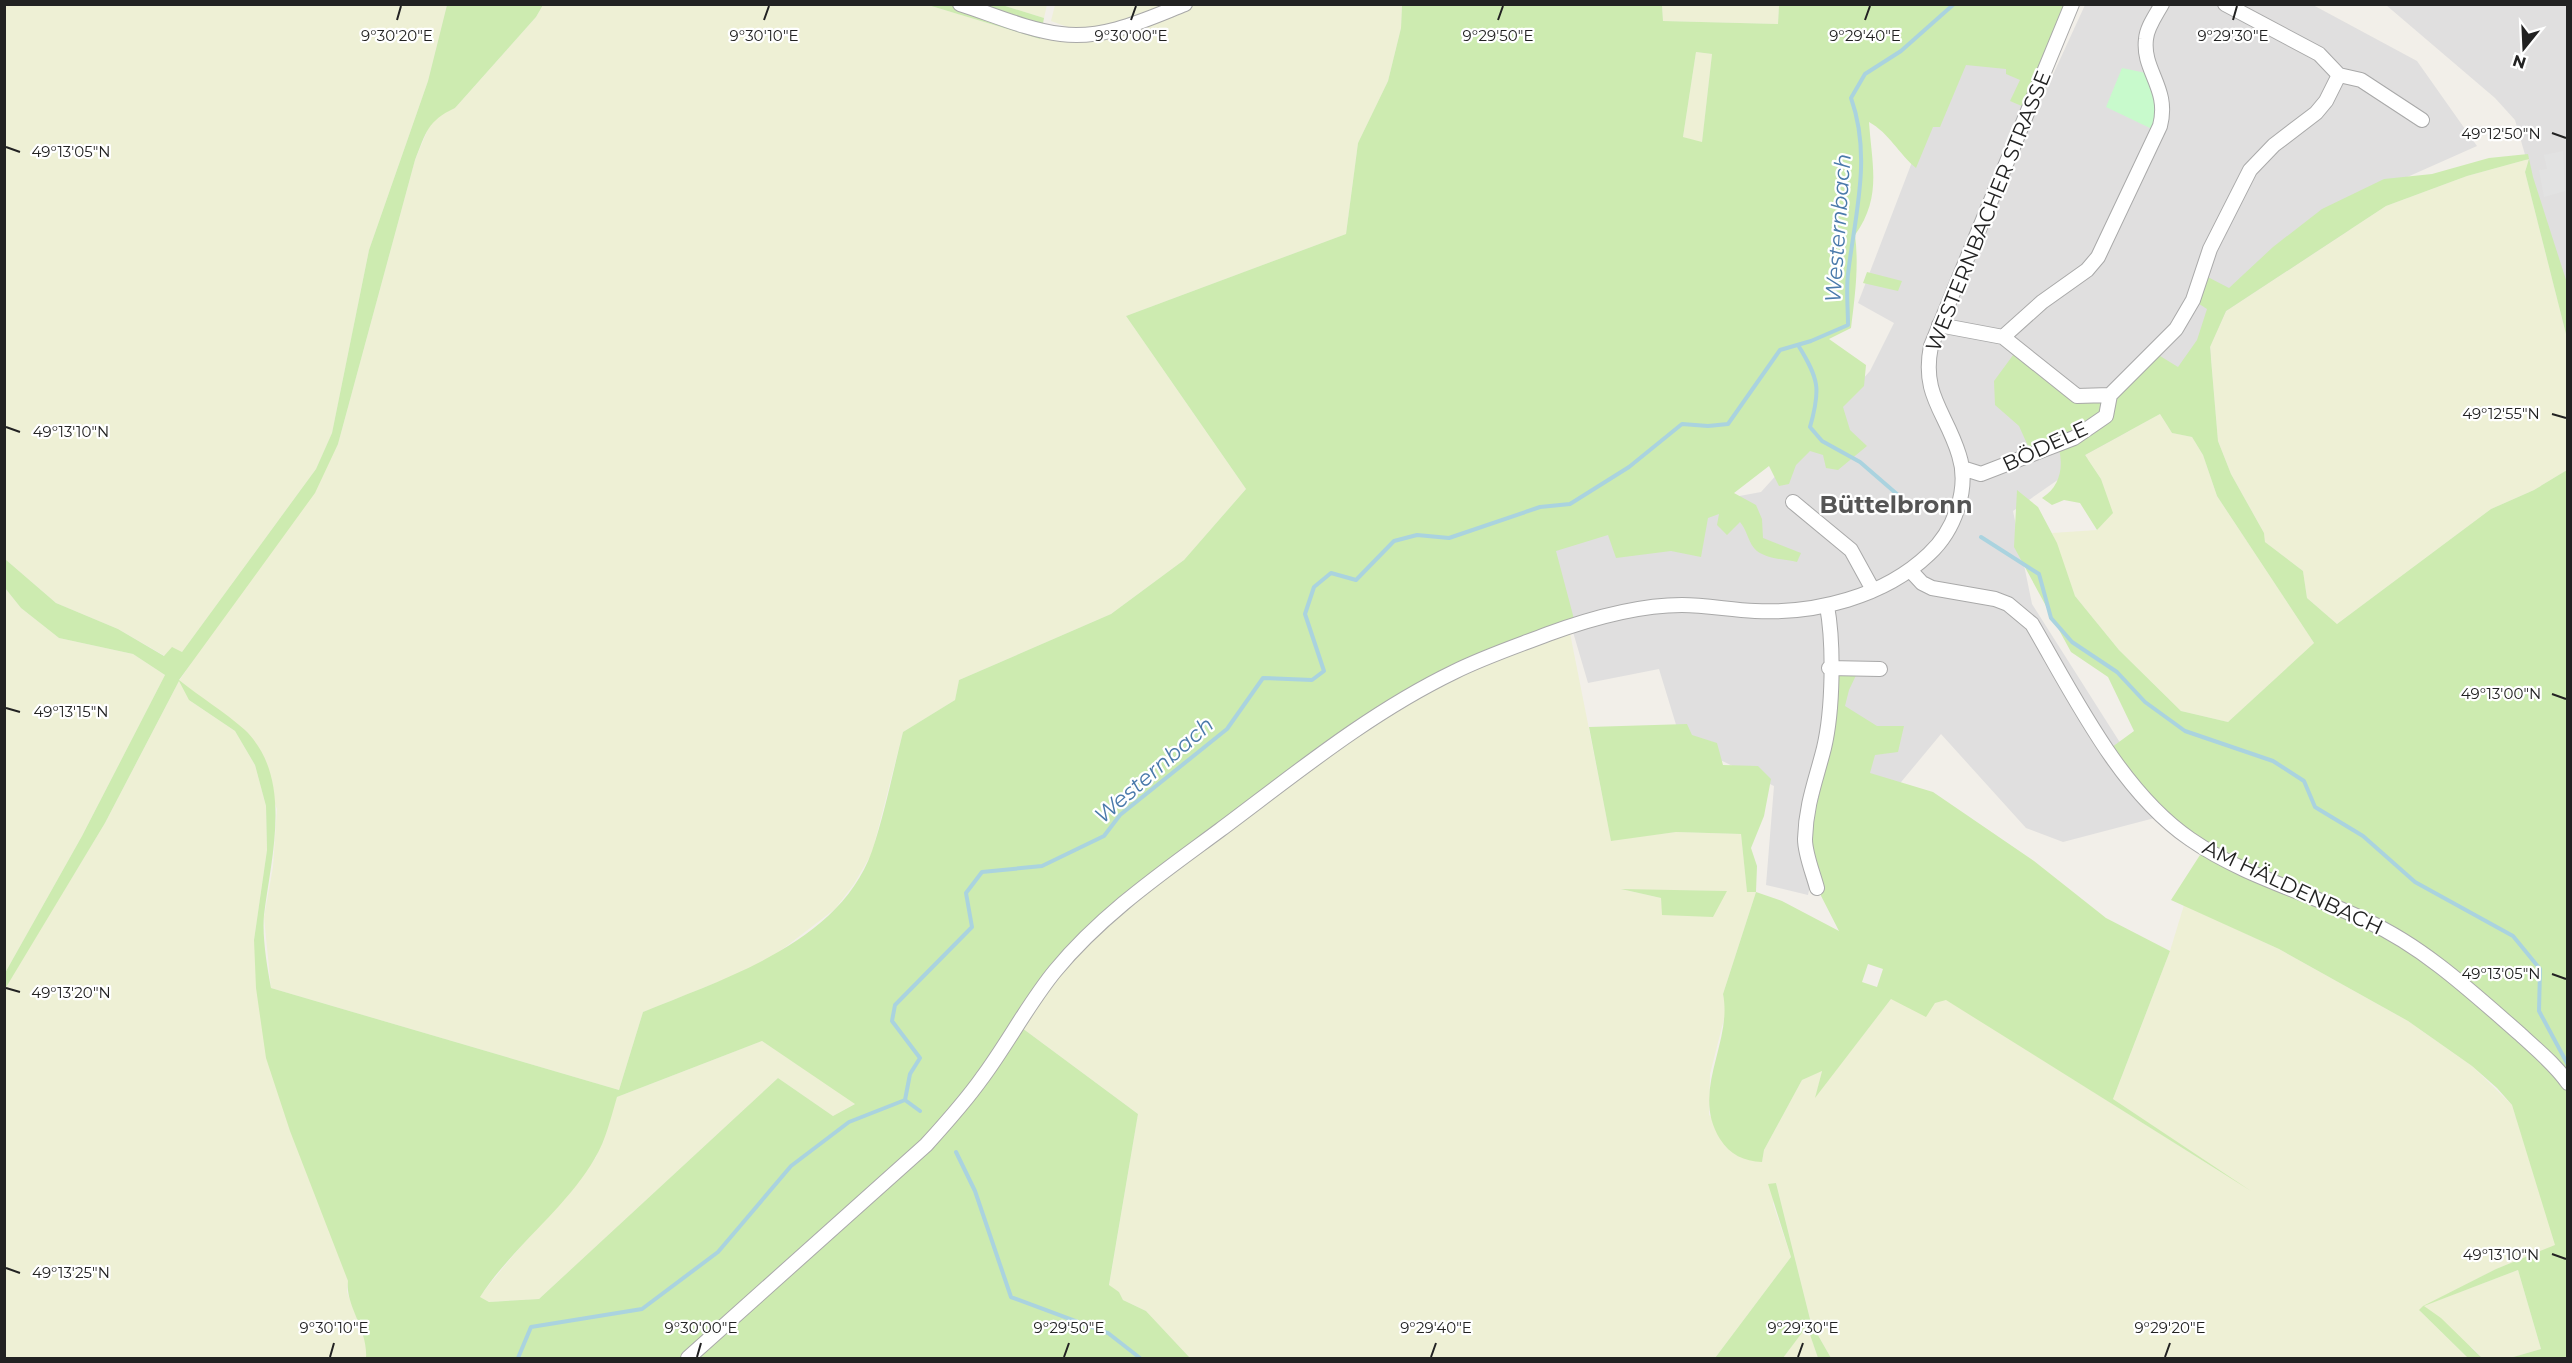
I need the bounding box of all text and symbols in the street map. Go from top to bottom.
north arrow [2494,18,2554,78]
text: 9°30'20"E [361,26,433,45]
text: 9°30'10"E [729,26,799,45]
text: 9°30'00"E [1095,26,1167,45]
text: 9°29'50"E [1463,26,1534,45]
text: 9°29'40"E [1829,26,1901,45]
text: 9°29'30"E [2197,26,2269,45]
text: N [2510,51,2529,73]
street label: WESTERNBACHER STRASSE [1920,67,2056,355]
text: 49°12'50"N [2461,124,2541,143]
text: 49°13'05"N [32,142,110,161]
water label: Westernbach [1819,153,1857,303]
text: 49°12'55"N [2462,404,2540,423]
street label: BÖDELE [1998,415,2092,477]
text: 49°13'10"N [33,422,109,441]
district label: Büttelbronn [1820,490,1973,519]
text: 49°13'00"N [2461,684,2541,703]
text: 49°13'15"N [33,702,109,721]
water label: Westernbach [1089,711,1219,829]
street label: AM HÄLDENBACH [2199,834,2387,940]
text: 49°13'05"N [2462,964,2540,983]
text: 49°13'20"N [31,983,111,1002]
text: 49°13'10"N [2463,1245,2539,1264]
text: 49°13'25"N [32,1263,110,1282]
text: 9°30'10"E [299,1318,369,1337]
text: 9°30'00"E [665,1318,737,1337]
text: 9°29'50"E [1034,1318,1105,1337]
text: 9°29'40"E [1400,1318,1472,1337]
text: 9°29'30"E [1767,1318,1839,1337]
text: 9°29'20"E [2134,1318,2206,1337]

